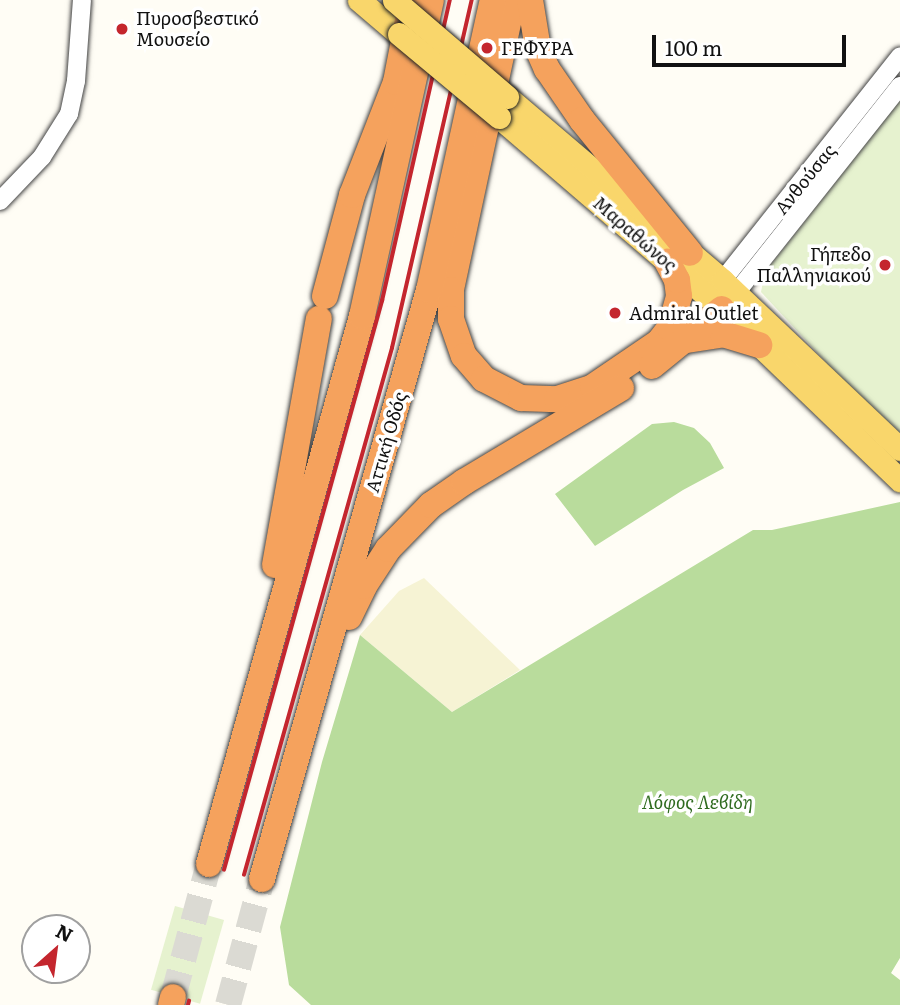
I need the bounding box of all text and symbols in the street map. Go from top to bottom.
place label: Πυροσβεστικό Μουσείο [136,8,259,50]
marker: Πυροσβεστικό Μουσείο [114,21,130,37]
scale bar [655,21,849,65]
text: 100 m [665,31,722,62]
place label: ΓΕΦΥΡΑ [501,37,573,59]
marker: ΓΕΦΥΡΑ [479,40,495,56]
street label: Ανθούσας [770,139,840,219]
street label: Μαραθώνος [589,192,681,276]
place label: Γήπεδο Παλληνιακού [756,244,871,286]
marker: Γήπεδο Παλληνιακού [877,257,893,273]
place label: Admiral Outlet [629,302,758,324]
marker: Admiral Outlet [607,305,623,321]
street label: Αττική Οδός [361,389,411,495]
park label: Λόφος Λεβίδη [642,791,752,813]
north arrow [21,914,91,984]
text: N [51,916,79,948]

